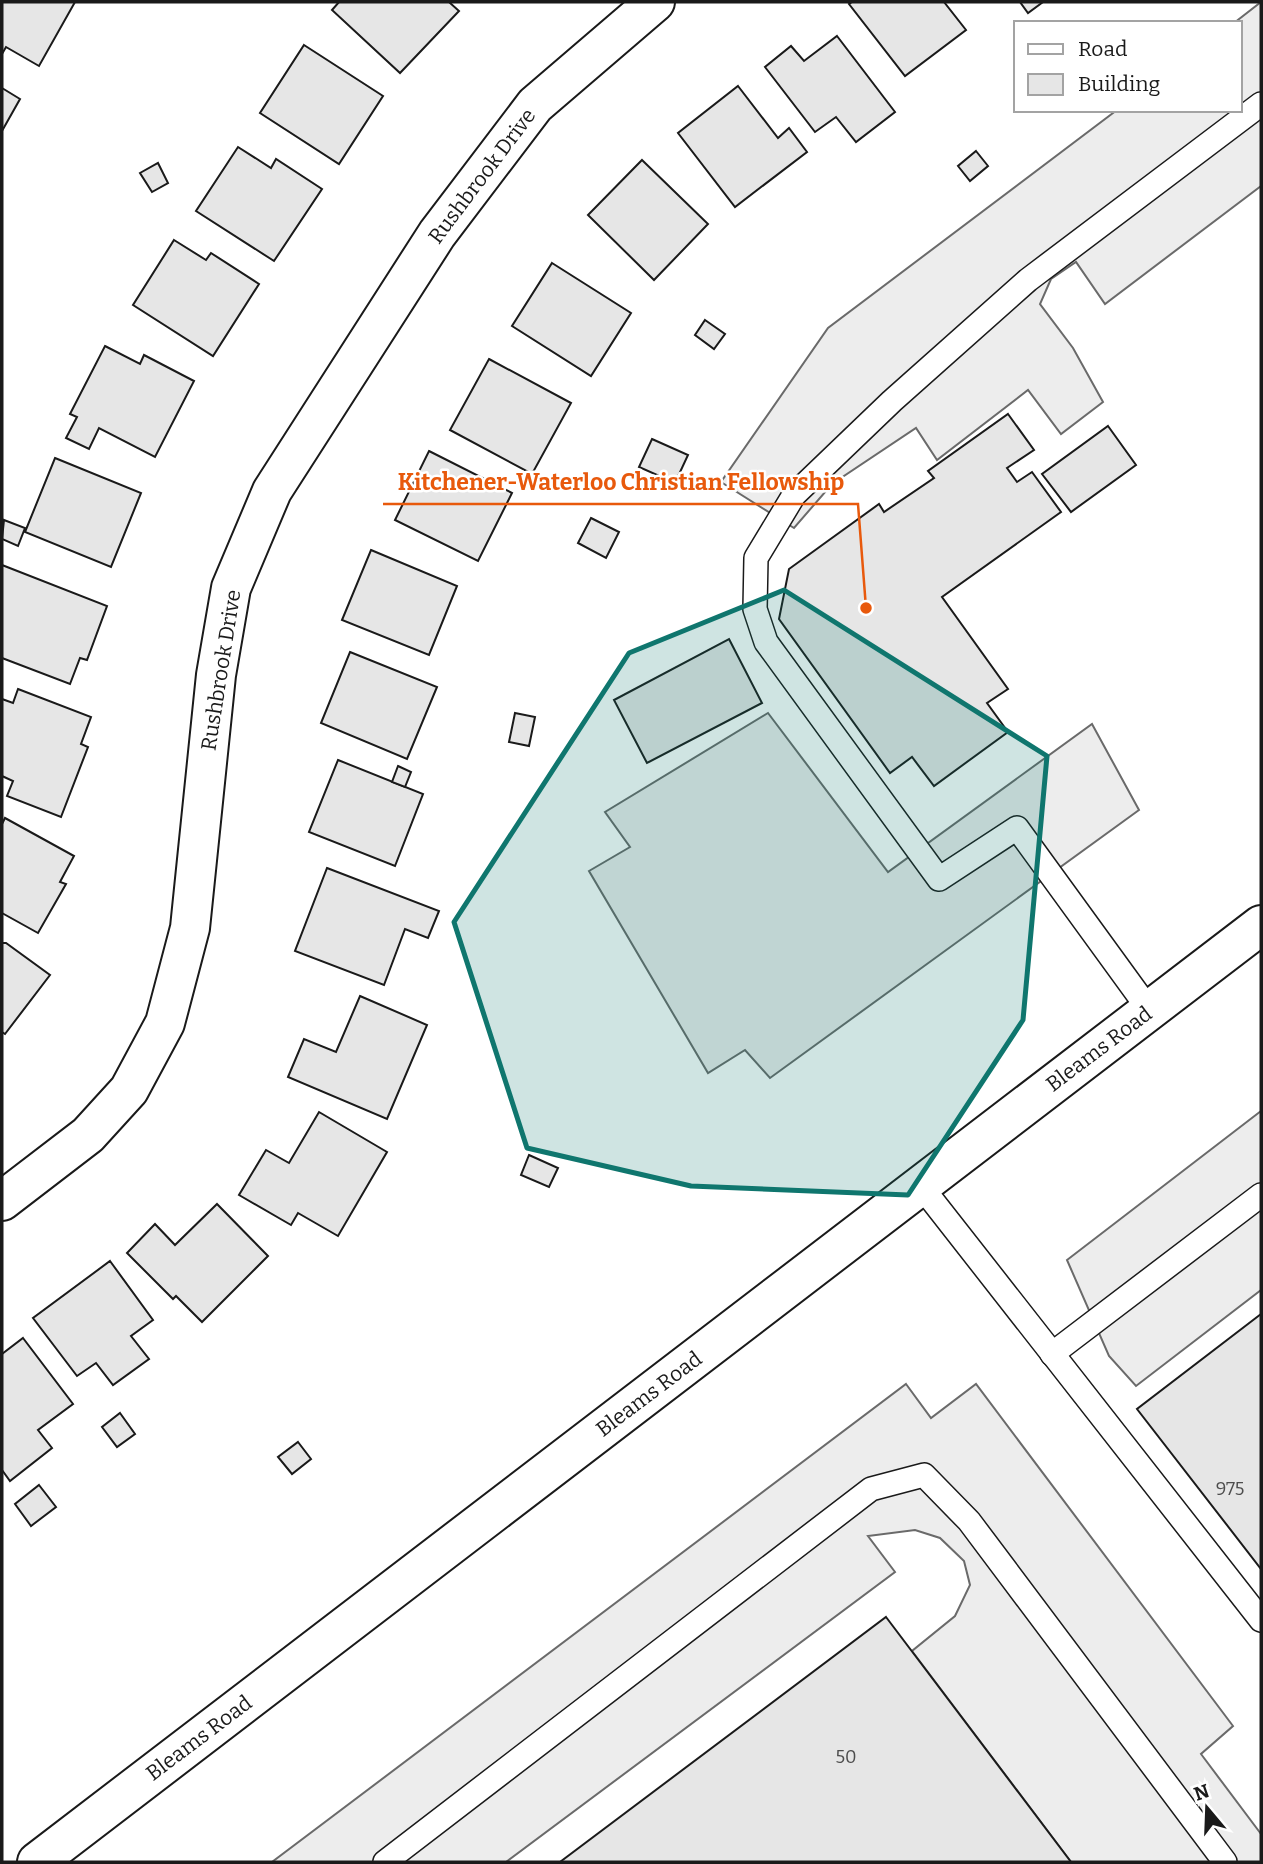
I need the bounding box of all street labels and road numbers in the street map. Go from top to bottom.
street label: Rushbrook Drive [423,103,541,249]
street label: Rushbrook Drive [195,588,247,752]
street label: Bleams Road [1041,1001,1157,1097]
street label: Bleams Road [591,1346,707,1442]
street label: Bleams Road [141,1690,257,1786]

